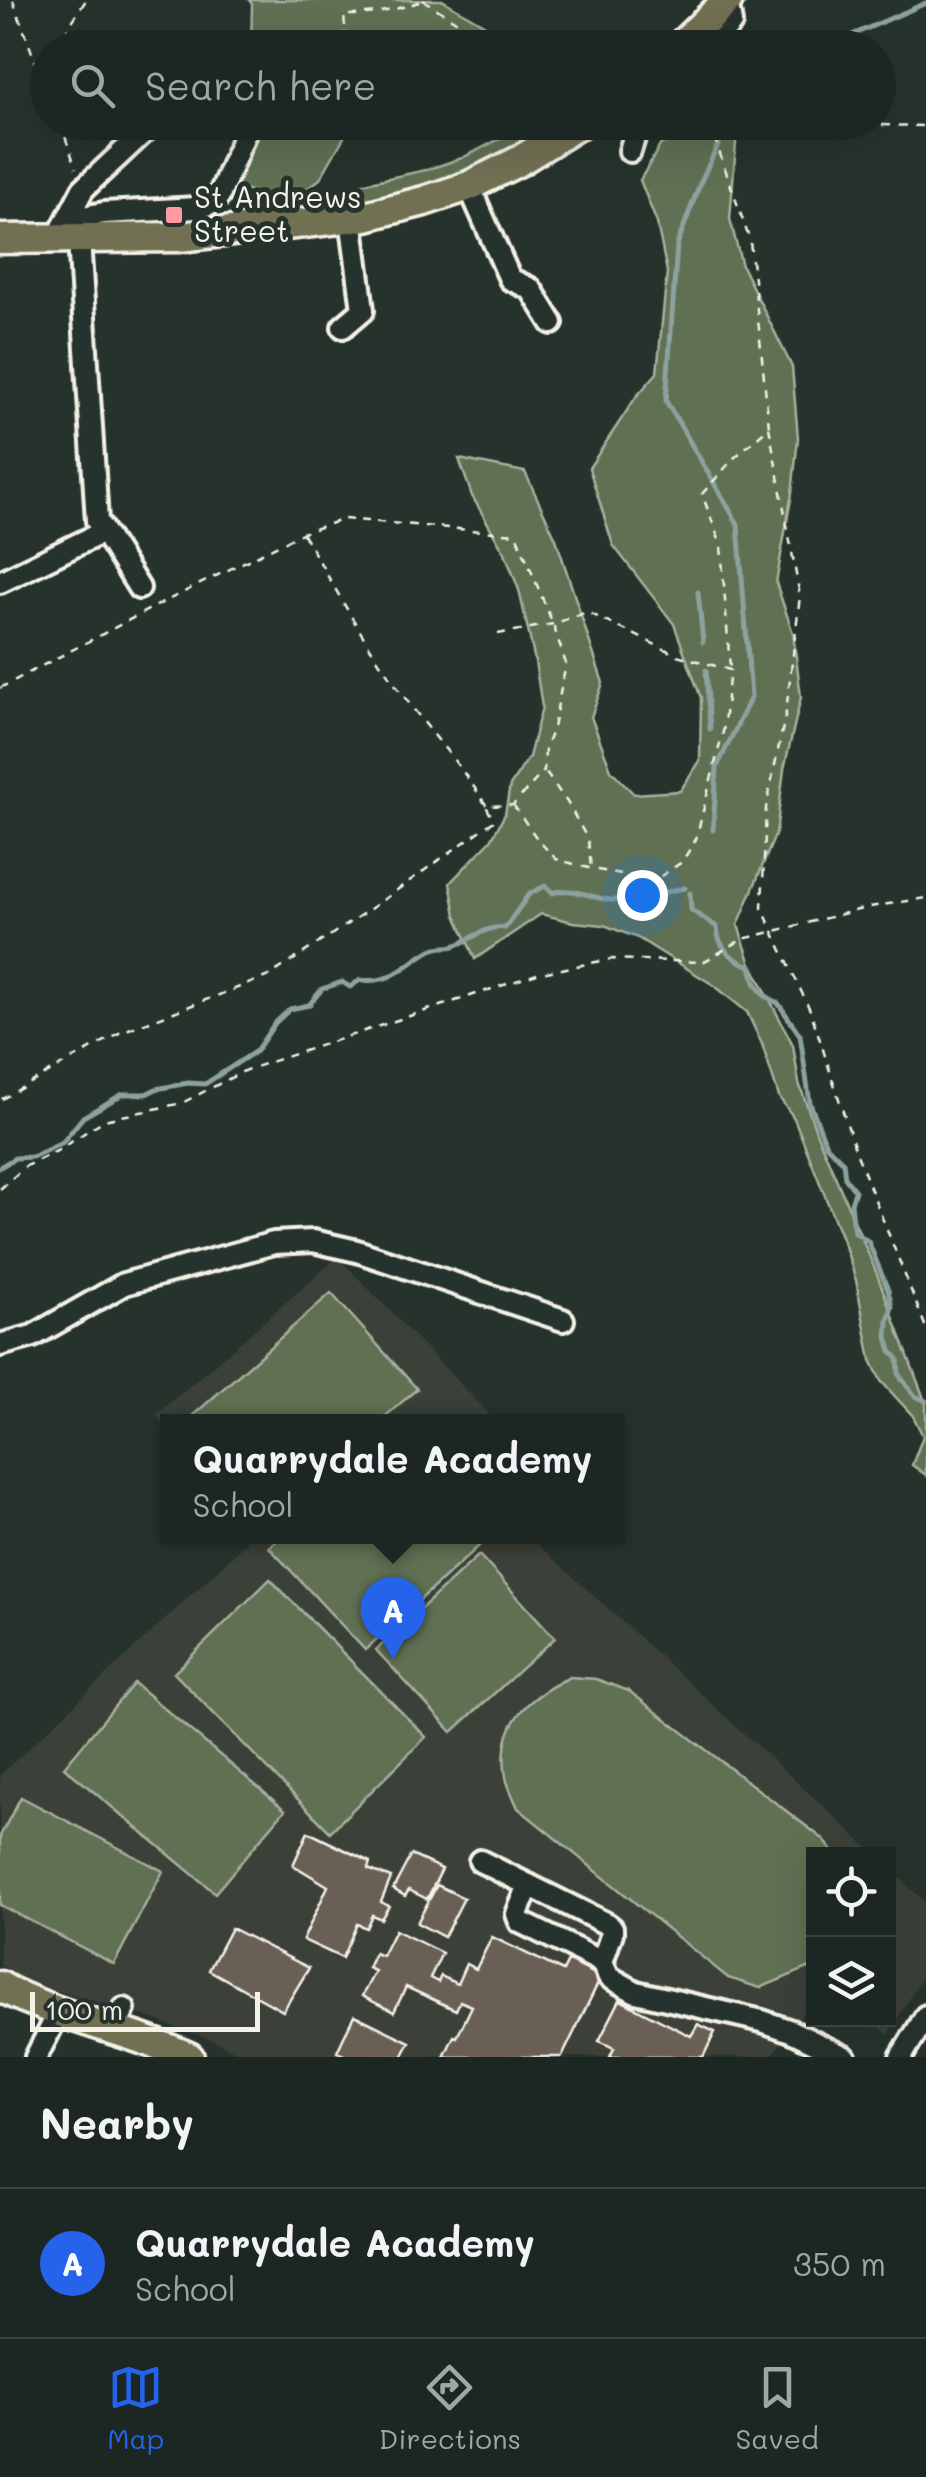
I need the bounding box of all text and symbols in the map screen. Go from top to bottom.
search box [30,30,896,140]
icon: search [65,58,120,113]
text: Search here [145,60,376,110]
place label: St Andrews Street [194,176,362,250]
marker: St Andrews Street [163,204,185,226]
your location [617,870,668,921]
popup [160,1414,625,1544]
text: Quarrydale Academy [193,1433,592,1483]
text: School [193,1483,293,1525]
pin: A [360,1576,426,1659]
map controls [806,1847,896,2027]
button: locate [806,1847,896,1937]
button: layers [806,1937,896,2027]
scale bar [30,1987,260,2032]
text: 100 m [45,1991,123,2027]
text: Nearby [40,2095,194,2150]
text: Quarrydale Academy [135,2217,535,2267]
text: A [61,2242,84,2284]
text: 350 m [793,2242,886,2284]
text: School [135,2267,236,2309]
tab: Map [107,2360,164,2456]
tab: Directions [379,2360,521,2456]
tab: Saved [736,2360,819,2456]

